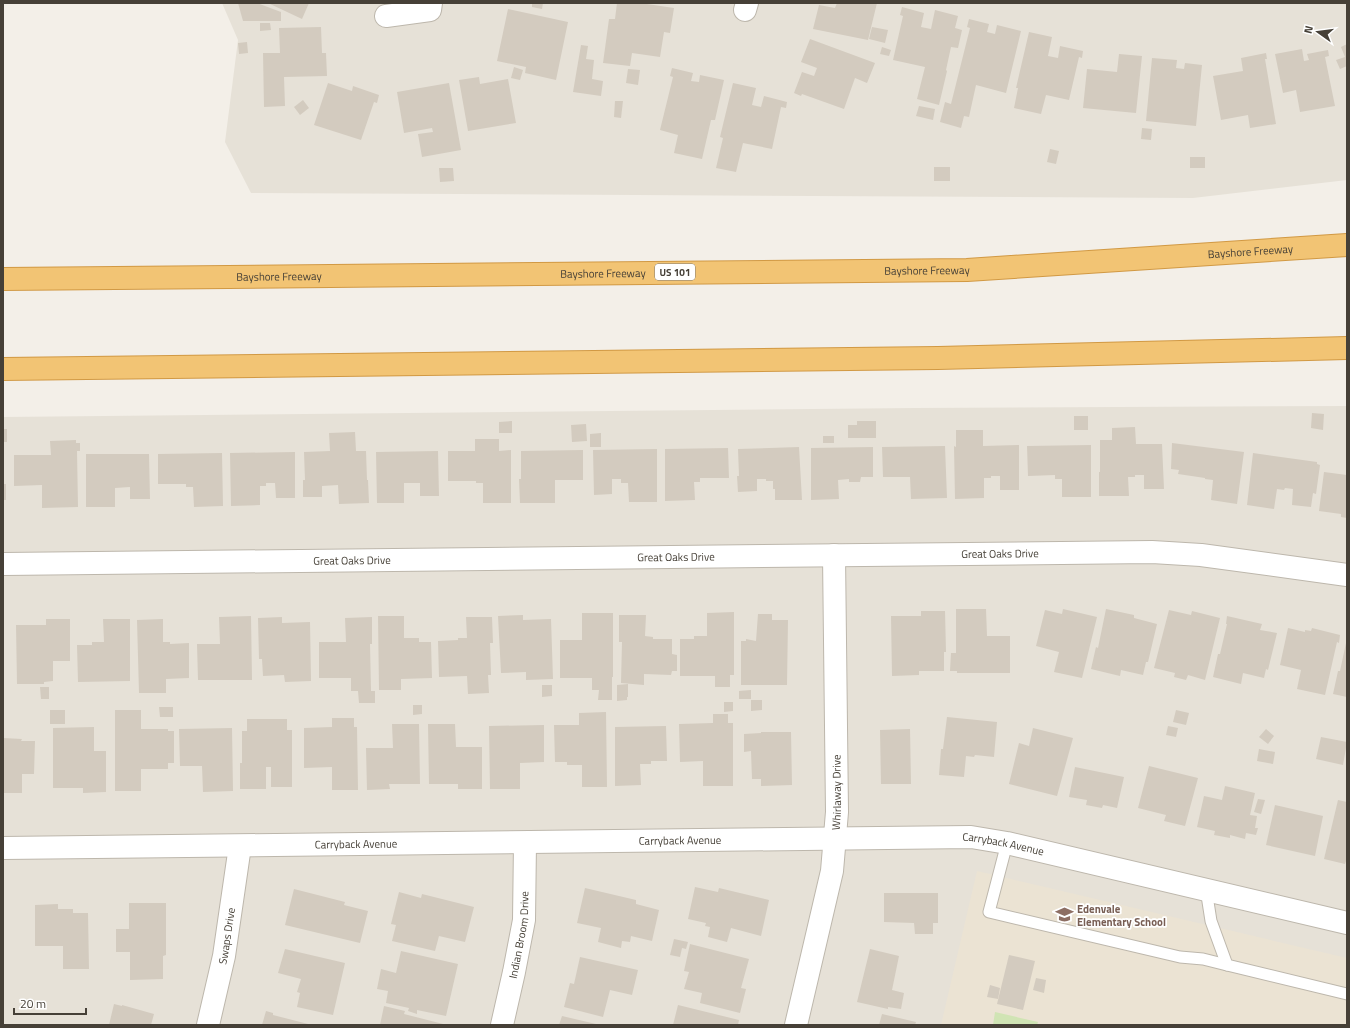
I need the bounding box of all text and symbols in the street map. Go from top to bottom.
north arrow [1298,12,1338,52]
text: N [1300,24,1317,35]
street label: Bayshore Freeway [1207,241,1294,262]
street label: Bayshore Freeway [884,262,971,279]
road number: US 101 [655,264,695,280]
street label: Bayshore Freeway [560,265,646,282]
street label: Bayshore Freeway [236,268,322,285]
street label: Great Oaks Drive [961,545,1039,562]
street label: Great Oaks Drive [637,549,715,565]
street label: Great Oaks Drive [313,552,391,569]
street label: Whirlaway Drive [827,754,845,831]
street label: Carryback Avenue [962,829,1046,860]
street label: Carryback Avenue [639,832,722,849]
street label: Carryback Avenue [315,836,398,852]
street label: Indian Broom Drive [505,890,532,980]
place label: Edenvale Elementary School [1077,901,1166,930]
school or university icon: Edenvale Elementary School [1054,905,1074,925]
street label: Swaps Drive [214,906,239,966]
scale bar [14,990,86,1016]
text: 20 m [20,994,46,1013]

